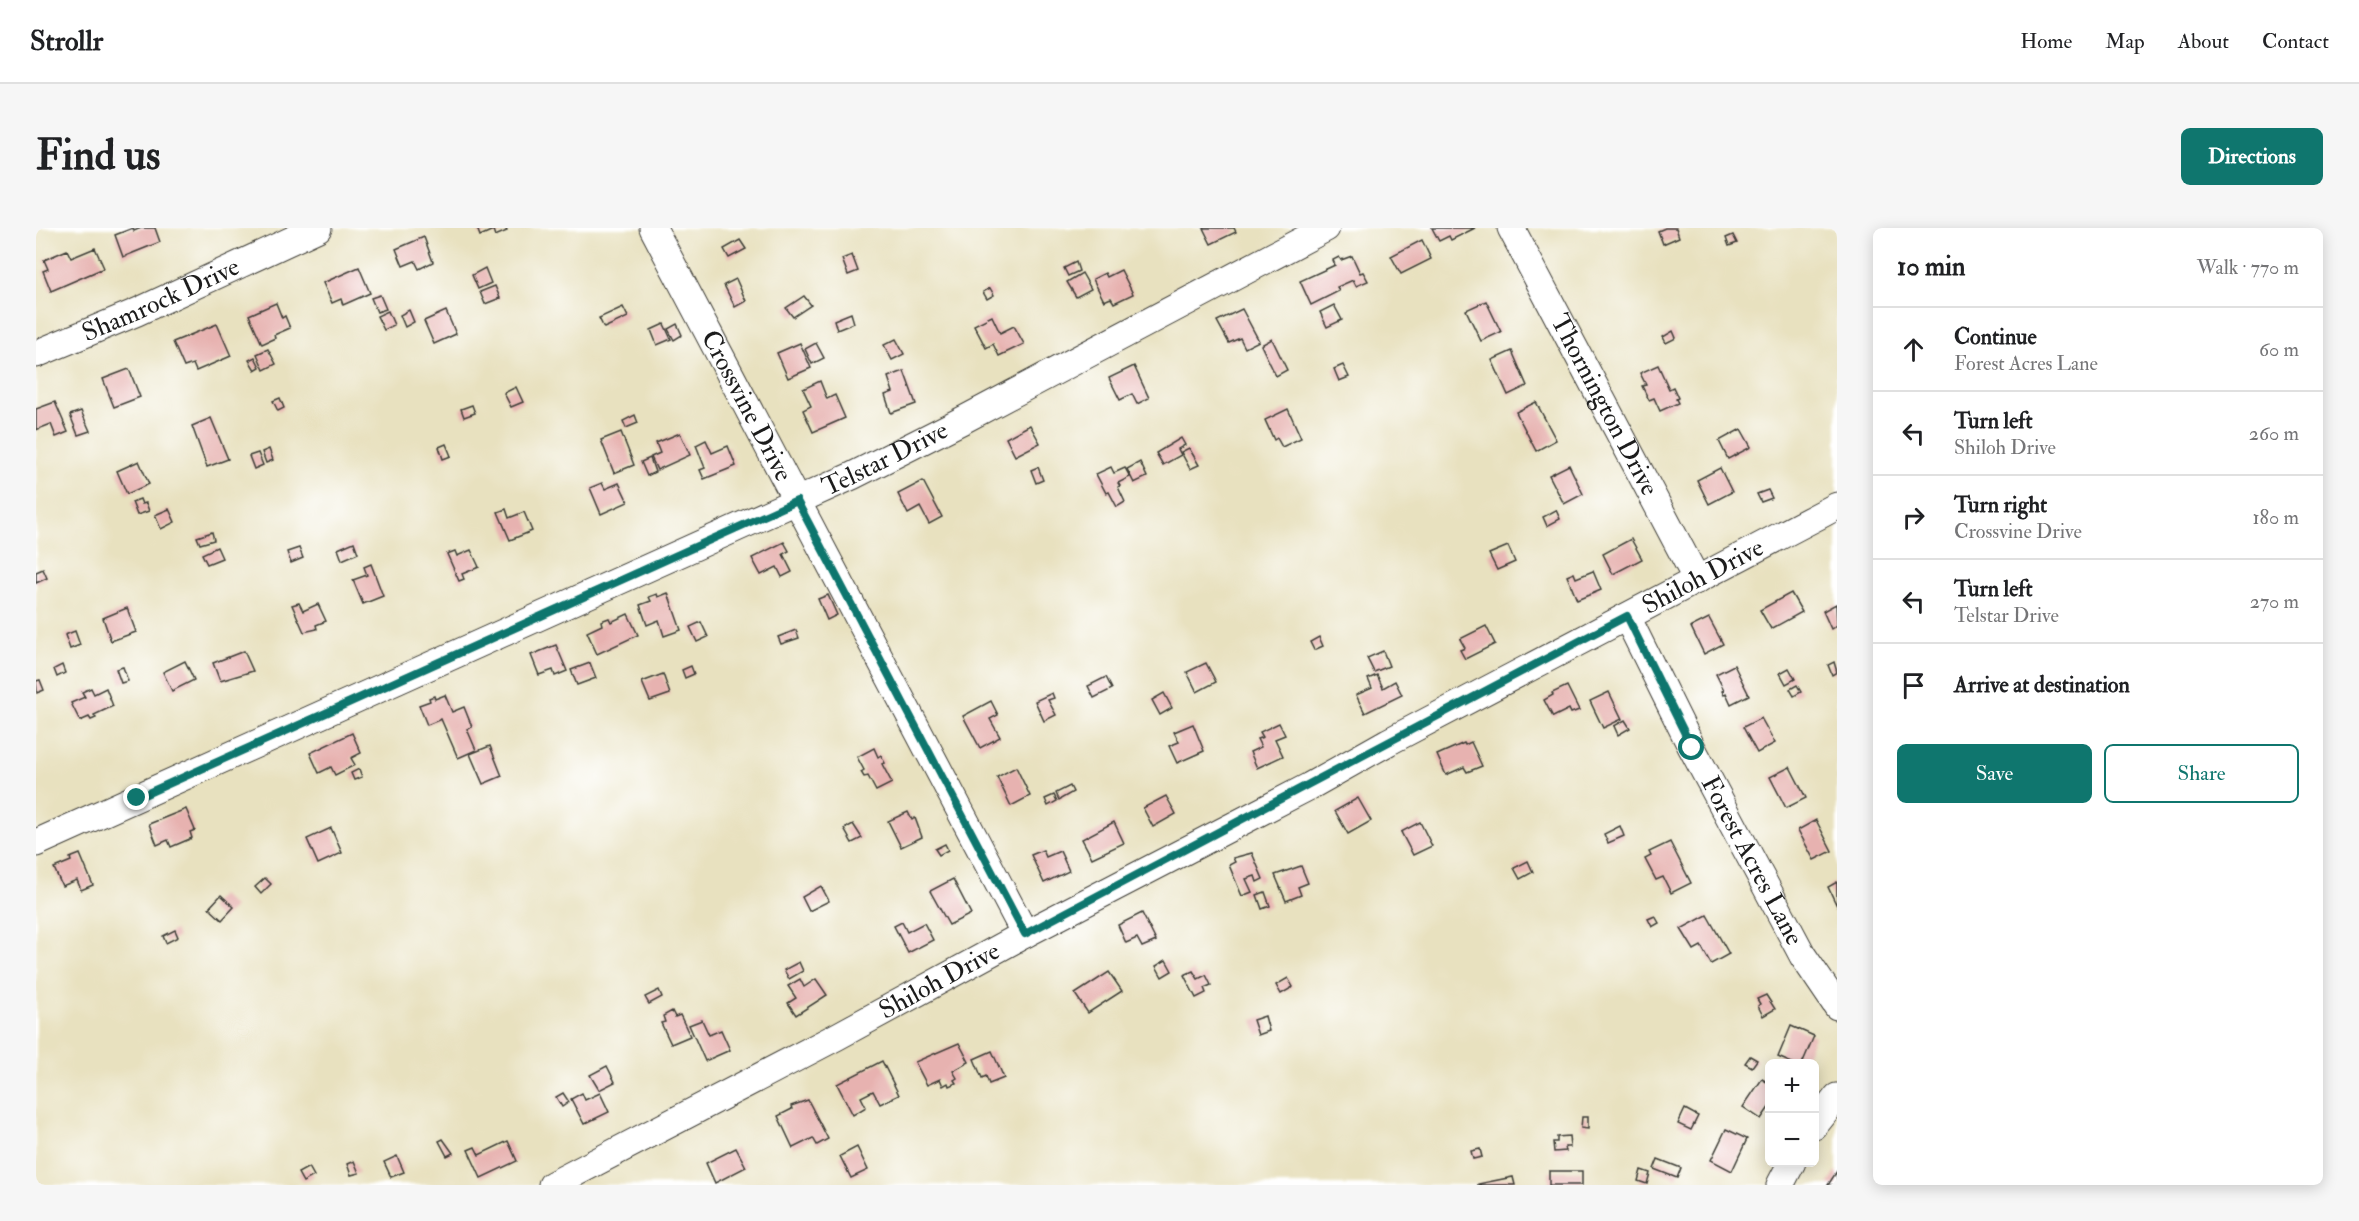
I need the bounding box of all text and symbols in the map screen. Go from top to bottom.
text: Strollr [30,24,103,59]
text: Home [2020,28,2072,55]
text: Map [2105,28,2145,55]
text: About [2178,28,2229,55]
text: Contact [2262,28,2329,55]
button: Directions [2181,128,2323,185]
text: Find us [36,130,160,182]
street label: Shamrock Drive [77,251,245,349]
text: 10 min [1897,251,1965,283]
text: Walk · 770 m [2197,255,2299,280]
street label: Thornington Drive [1543,308,1666,501]
text: Continue [1954,323,2037,351]
street label: Crossvine Drive [694,325,800,487]
icon: ahead [1897,333,1930,366]
text: 60 m [2259,337,2299,362]
text: Forest Acres Lane [1954,351,2098,376]
text: Turn left [1954,407,2033,435]
street label: Telstar Drive [817,414,953,503]
icon: left [1897,417,1930,450]
text: 260 m [2249,421,2299,446]
text: Shiloh Drive [1954,435,2056,460]
text: Turn right [1954,491,2047,519]
icon: right [1897,501,1930,534]
text: 180 m [2252,505,2299,530]
text: Crossvine Drive [1954,519,2082,544]
street label: Shiloh Drive [1637,531,1769,621]
text: Turn left [1954,575,2033,603]
icon: left [1897,585,1930,618]
text: 270 m [2250,589,2299,614]
text: Telstar Drive [1954,603,2059,628]
icon: arrive [1897,669,1930,702]
text: Arrive at destination [1954,671,2130,699]
route start [1678,734,1704,760]
button: Save [1897,744,2092,803]
button: Share [2104,744,2299,803]
street label: Forest Acres Lane [1694,771,1810,951]
route end [123,784,149,810]
street label: Shiloh Drive [873,935,1005,1026]
map controls [1765,1059,1819,1167]
button: + [1765,1059,1819,1113]
button: − [1765,1113,1819,1167]

